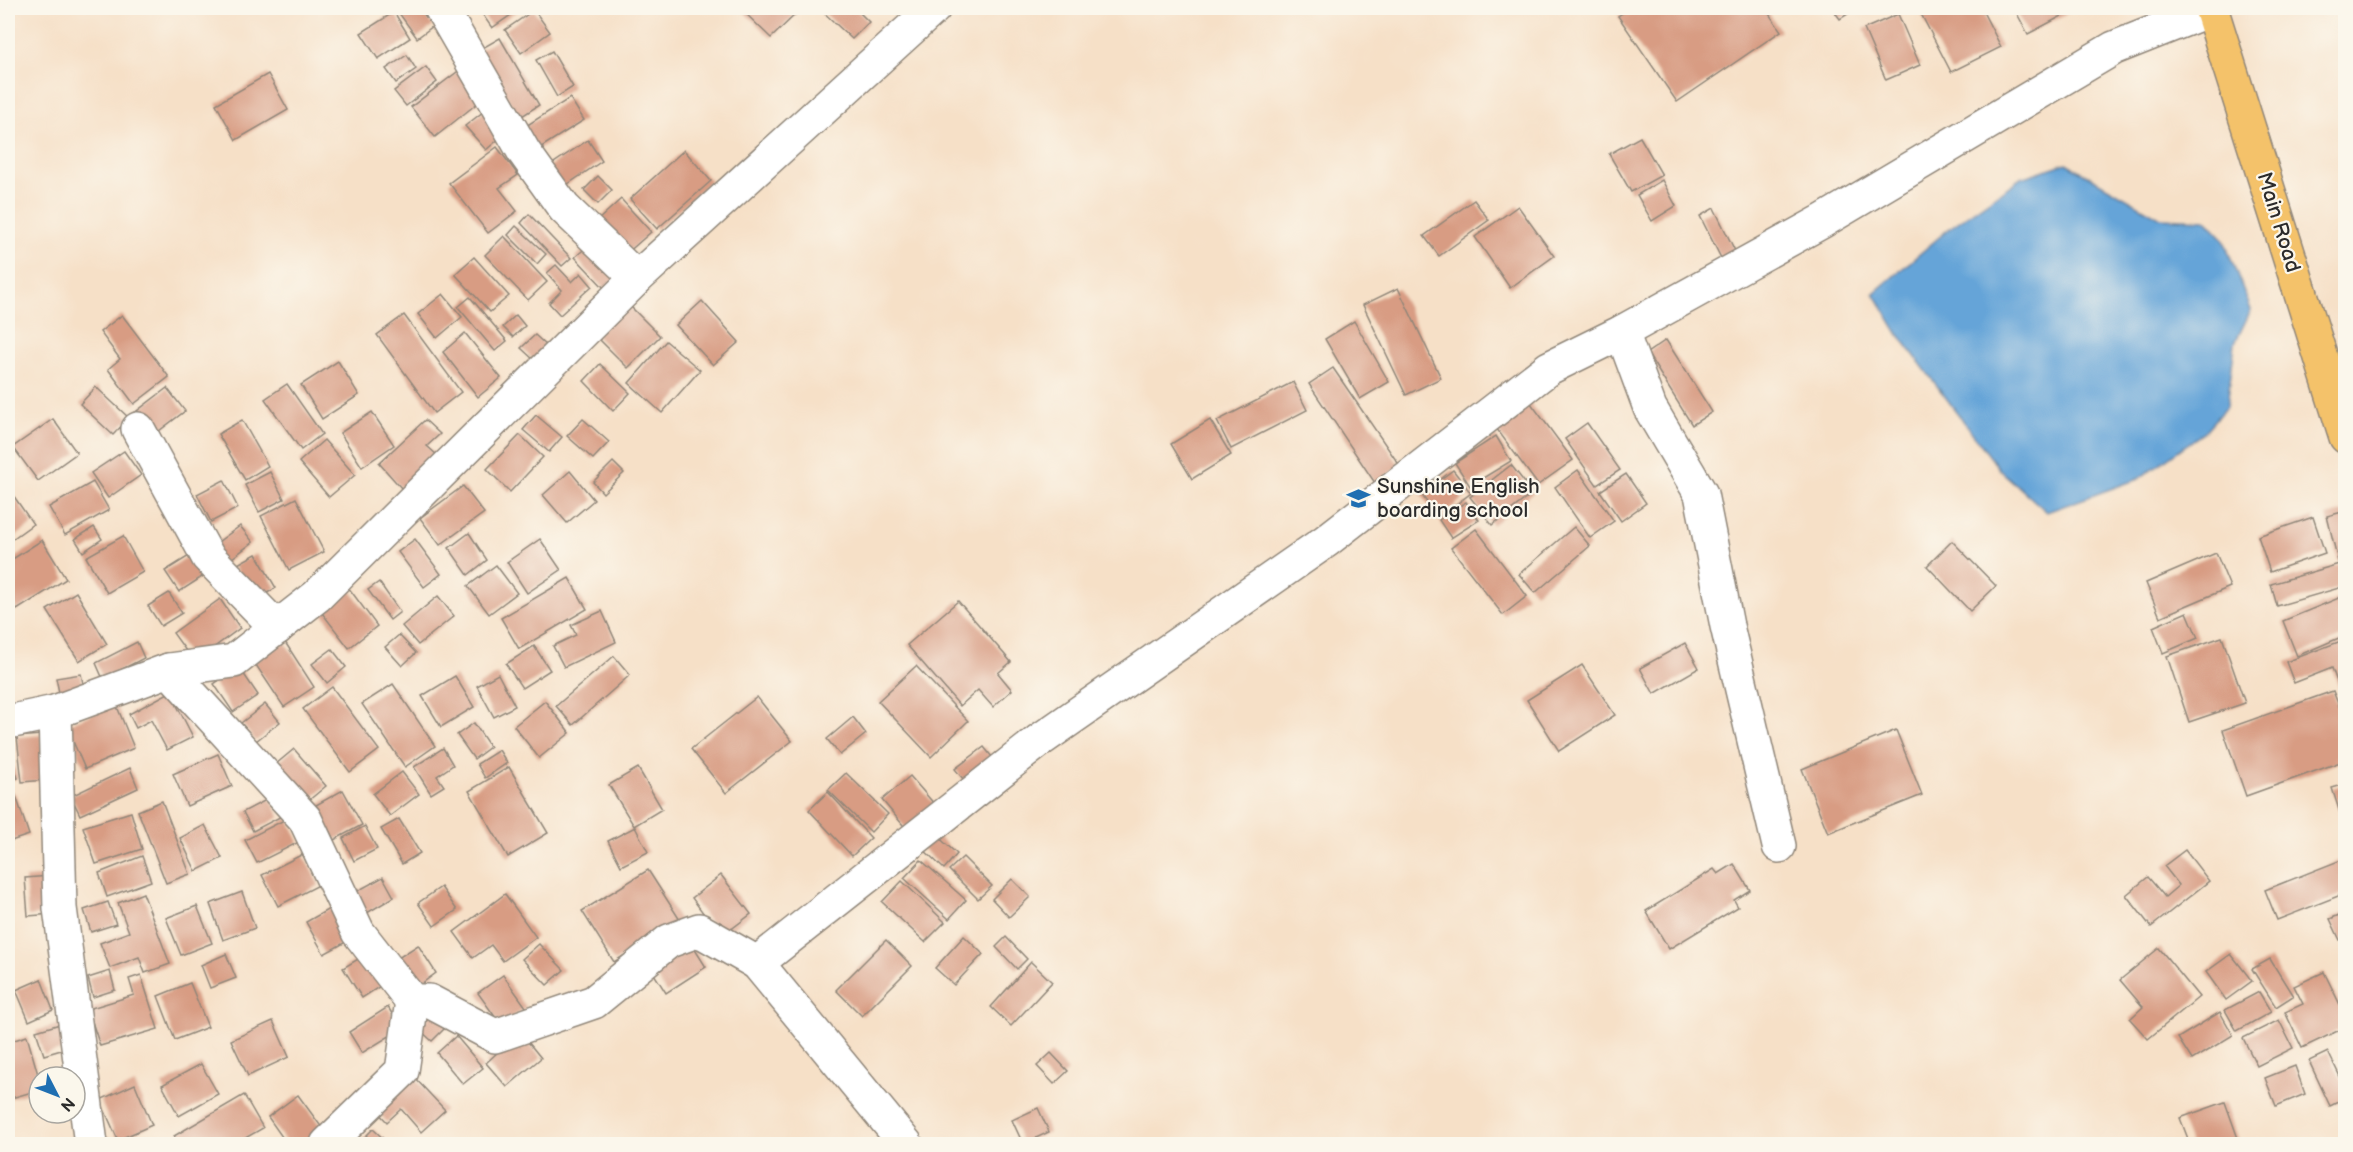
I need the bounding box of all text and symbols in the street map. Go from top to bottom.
street label: Main Road [2251,169,2306,275]
place label: Sunshine English boarding school [1377,474,1540,523]
school or university icon: Sunshine English boarding school [1346,485,1372,511]
north arrow [27,1065,87,1125]
text: N [56,1093,78,1115]

